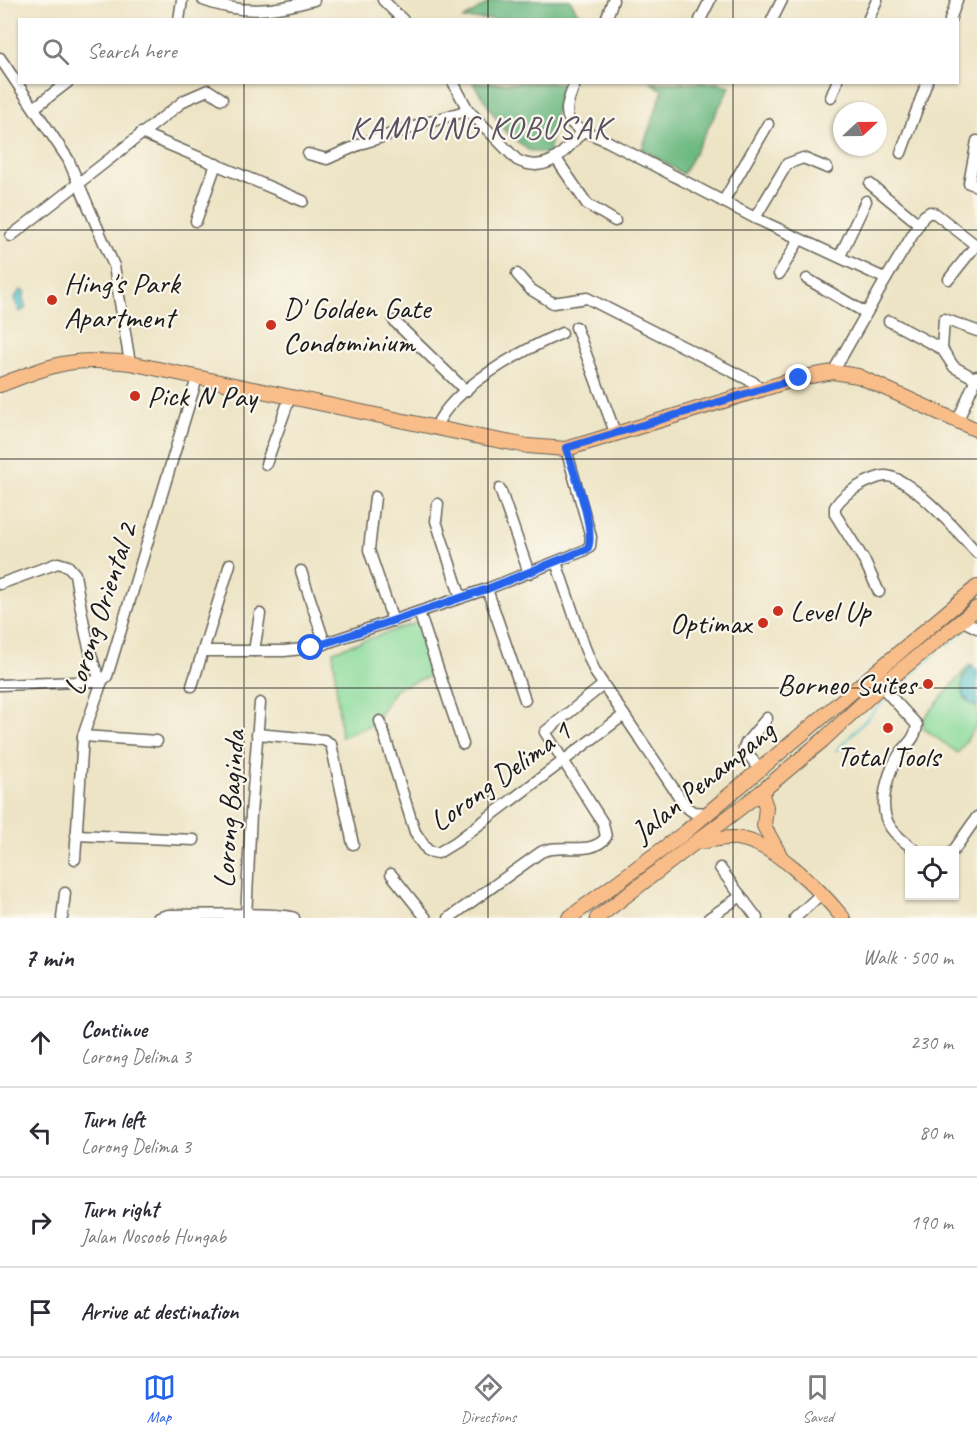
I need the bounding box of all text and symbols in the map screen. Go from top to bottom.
search box [18,18,959,84]
icon: search [39,35,72,68]
text: Search here [87,37,177,65]
north arrow [833,102,887,156]
district label: KAMPUNG KOBUSAK [350,107,615,148]
place label: Hing's Park Apartment [64,264,182,336]
place label: D' Golden Gate Condominium [283,289,433,361]
marker: Hing's Park Apartment [45,293,59,307]
marker: D' Golden Gate Condominium [264,318,278,332]
route end [785,364,811,390]
place label: Pick N Pay [147,377,259,415]
marker: Pick N Pay [128,389,142,403]
street label: Lorong Oriental 2 [54,516,146,700]
place label: Level Up [790,592,872,630]
place label: Optimax [670,604,754,642]
marker: Level Up [771,604,785,618]
marker: Optimax [756,616,770,630]
route start [297,634,323,660]
place label: Borneo Suites [777,665,919,703]
marker: Borneo Suites [921,677,935,691]
street label: Lorong Delima 1 [422,711,579,840]
street label: Jalan Penampang [622,711,784,852]
marker: Total Tools [881,721,895,735]
street label: Lorong Baginda [205,727,254,889]
place label: Total Tools [836,737,942,775]
map controls [905,846,959,900]
button: locate [905,846,959,900]
text: 7 min [24,941,74,974]
text: Walk · 500 m [863,945,953,970]
text: Continue [81,1016,147,1044]
icon: ahead [24,1026,57,1059]
text: 230 m [910,1030,953,1055]
text: Lorong Delima 3 [81,1044,191,1069]
text: Turn left [81,1106,145,1134]
icon: left [24,1116,57,1149]
text: 80 m [919,1120,953,1145]
text: Lorong Delima 3 [81,1134,191,1159]
text: Turn right [81,1196,158,1224]
icon: right [24,1206,57,1239]
text: 190 m [910,1210,953,1235]
text: Jalan Nosoob Hungab [81,1224,226,1249]
icon: arrive [24,1296,57,1329]
text: Arrive at destination [81,1298,238,1326]
tab: Map [143,1371,176,1427]
tab: Directions [461,1371,516,1427]
tab: Saved [801,1371,834,1427]

